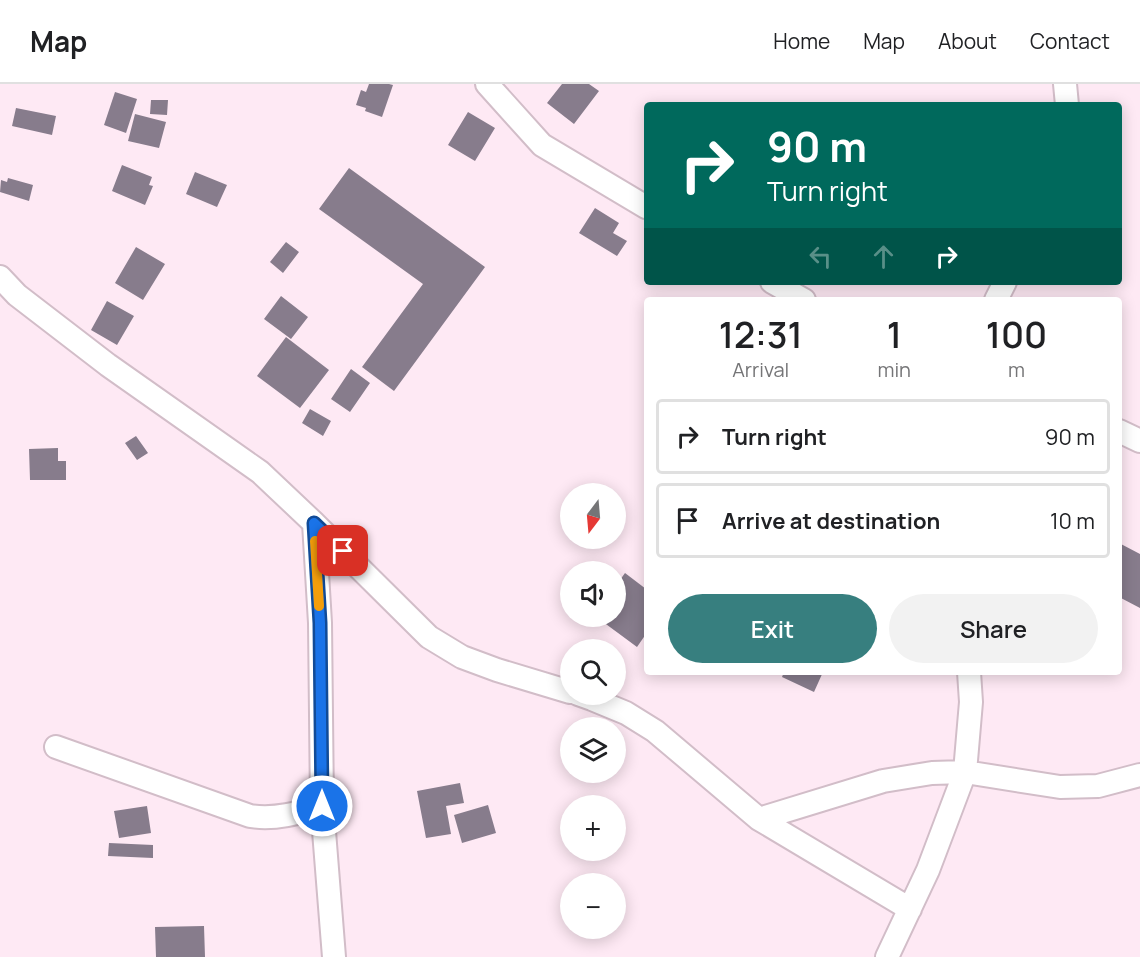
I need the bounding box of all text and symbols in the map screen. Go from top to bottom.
text: Map [30,22,87,60]
text: Home [773,27,830,55]
text: Map [863,27,905,55]
text: About [938,27,997,55]
text: Contact [1030,27,1110,55]
text: 90 m [767,117,867,175]
icon: right [668,126,746,204]
text: Turn right [767,172,888,209]
icon: left [804,240,837,273]
icon: ahead [867,240,900,273]
icon: right [930,240,963,273]
text: 12:31 [719,310,803,359]
text: 1 [887,310,902,359]
text: 100 [986,310,1047,359]
text: Arrival [732,356,789,383]
text: min [877,356,911,383]
text: m [1008,356,1025,383]
icon: right [671,420,704,453]
text: Turn right [722,422,827,452]
text: 90 m [1045,422,1095,452]
north arrow [560,483,626,549]
map controls [560,483,626,939]
icon: arrive [671,504,704,537]
text: Arrive at destination [722,506,940,536]
text: 10 m [1050,506,1095,536]
pin [317,525,368,576]
icon: arrive [326,534,359,567]
button: sound [560,561,626,627]
button: Exit [668,594,877,663]
button: Share [889,594,1098,663]
button: search [560,639,626,705]
button: layers [560,717,626,783]
position arrow [290,774,354,838]
button: + [560,795,626,861]
button: − [560,873,626,939]

